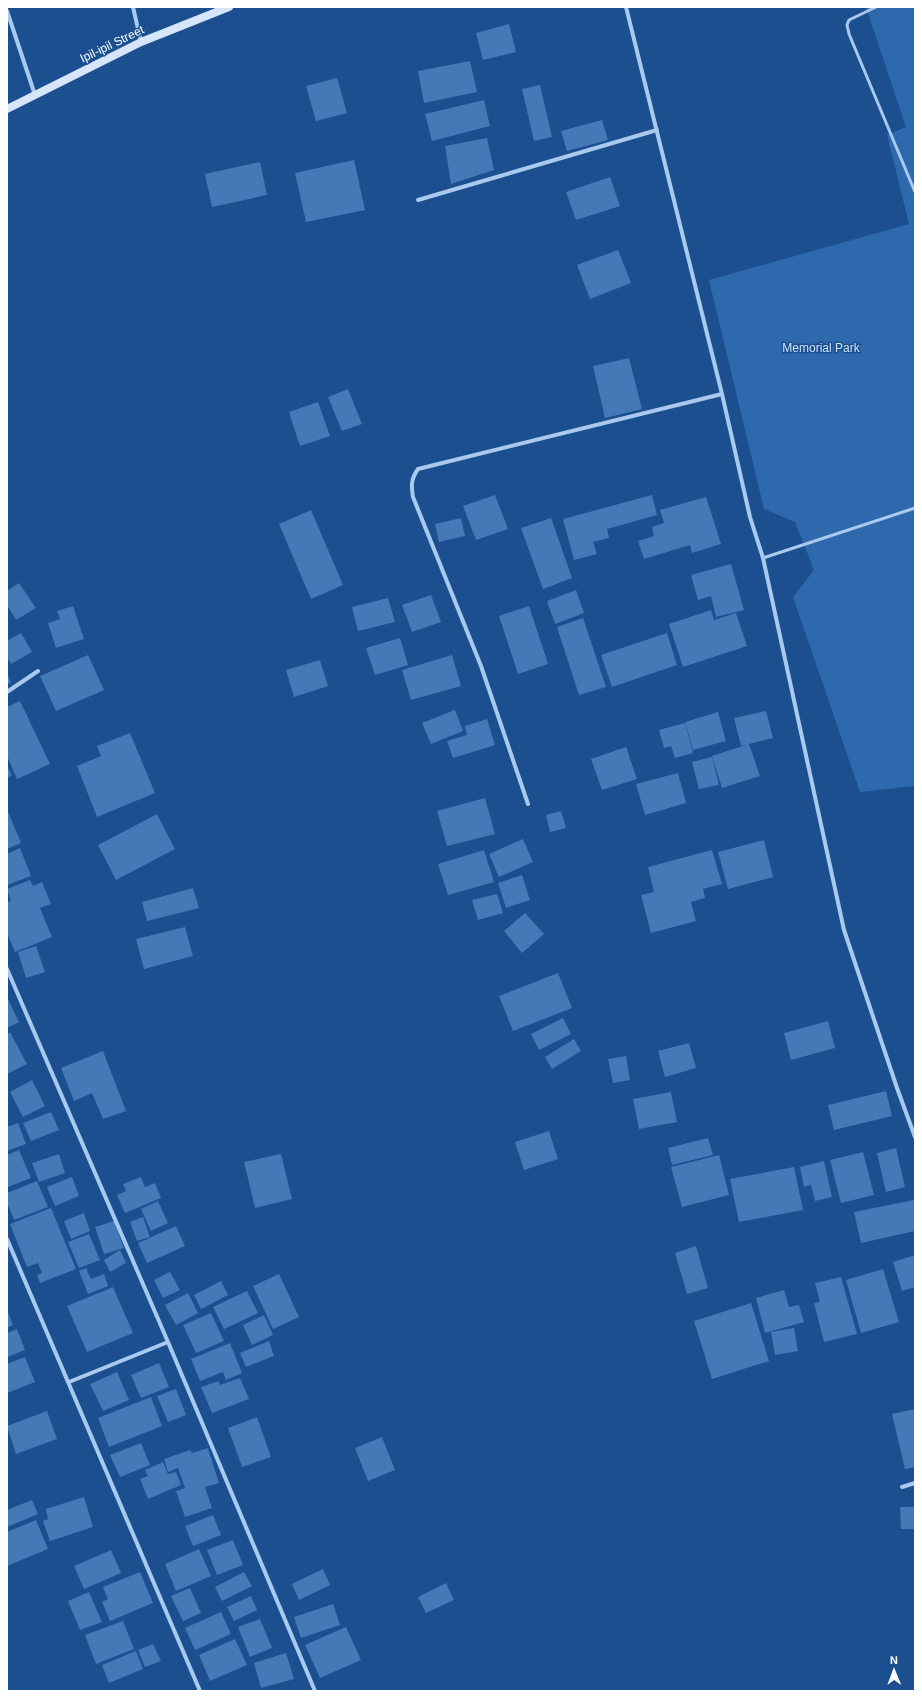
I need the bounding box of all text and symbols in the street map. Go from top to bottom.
street label: Ipil-ipil Street [78,22,147,65]
park label: Memorial Park [782,341,861,355]
north arrow [874,1650,914,1690]
text: N [890,1654,898,1666]

